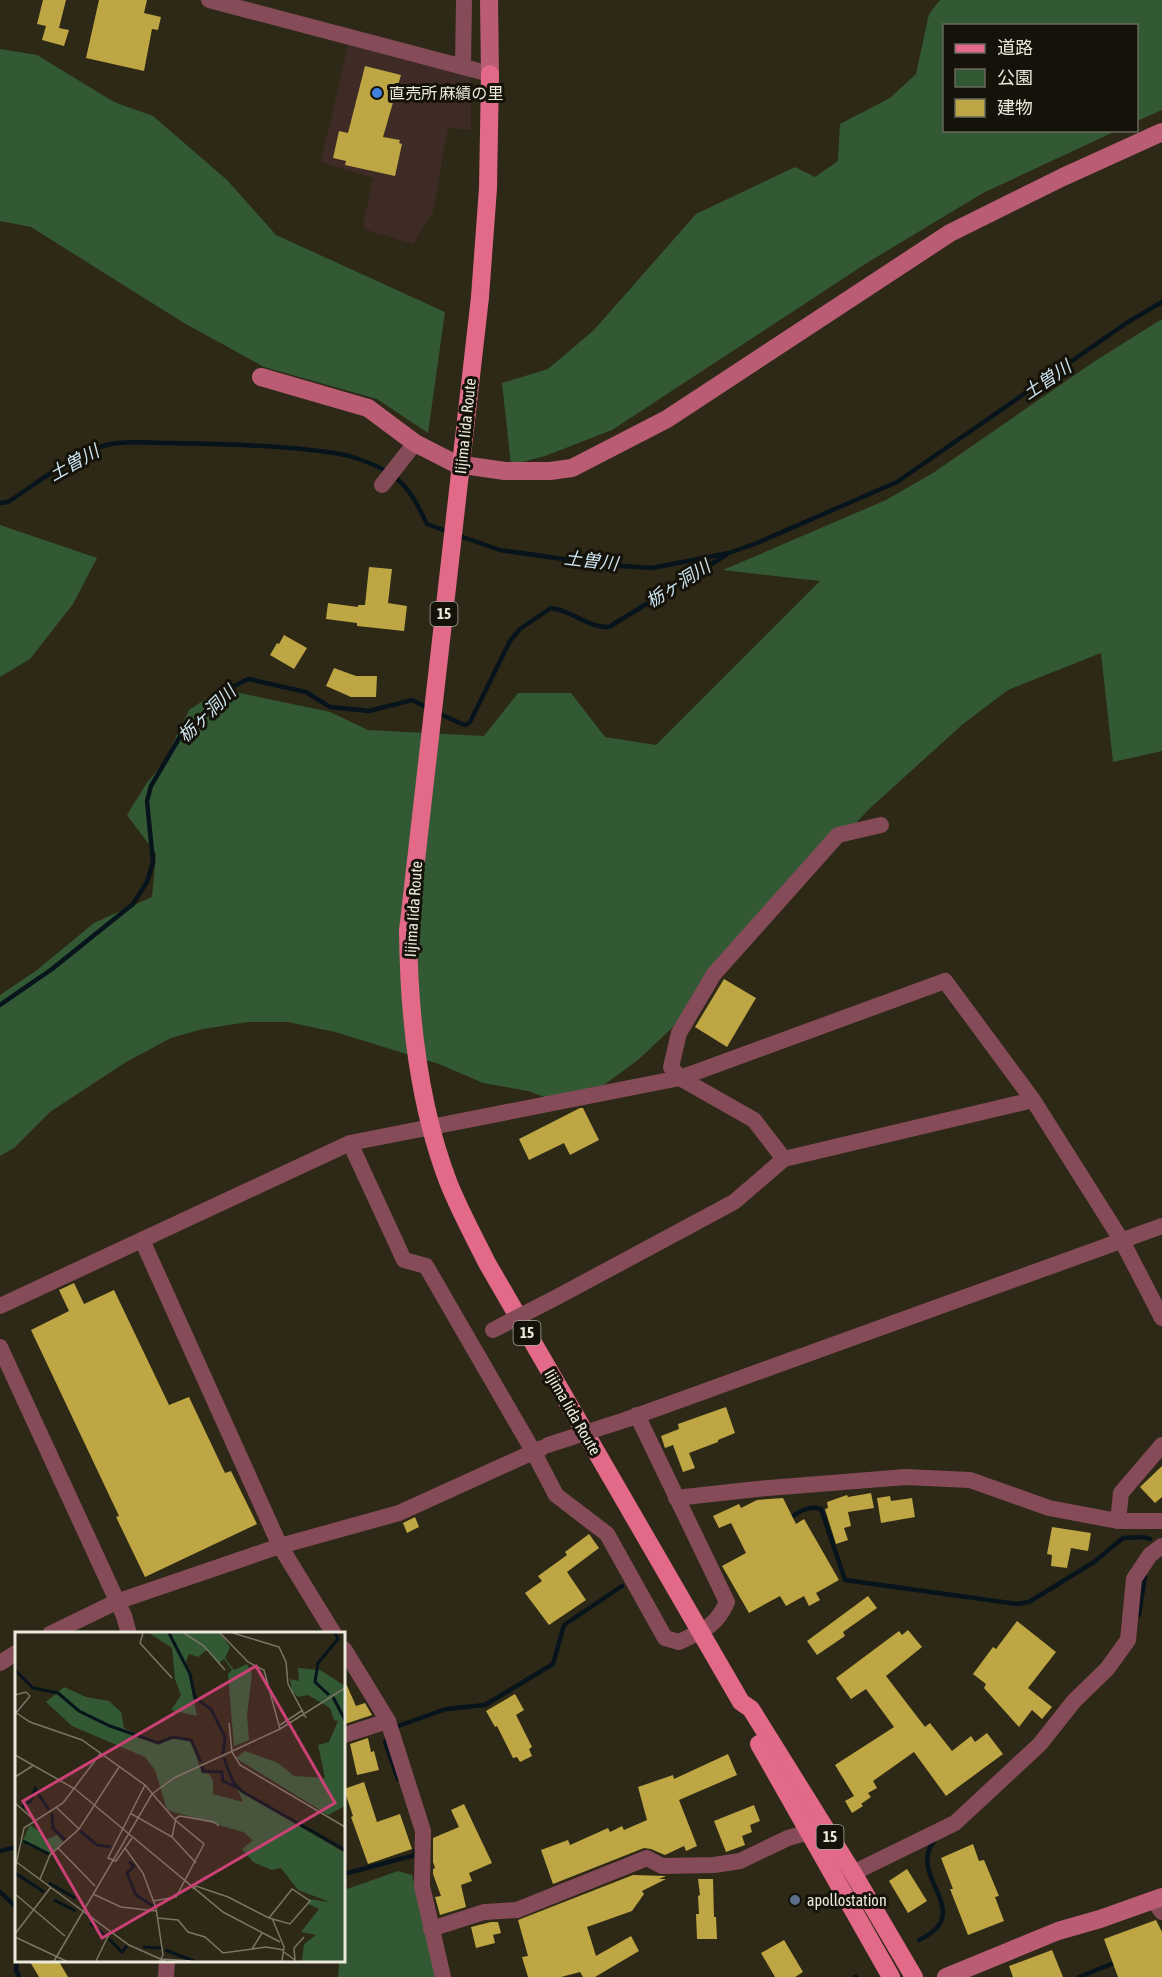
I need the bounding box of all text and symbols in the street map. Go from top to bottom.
legend [943,24,1138,132]
text: 道路 [997,37,1033,58]
text: 公園 [997,67,1033,88]
place label: 直売所 麻績の里 [389,84,503,102]
marker: 直売所 麻績の里 [370,86,384,100]
text: 建物 [997,97,1033,118]
water label: 土曽川 [1018,355,1077,403]
street label: Iijima Iida Route [451,377,480,475]
water label: 土曽川 [45,439,104,485]
water label: 土曽川 [563,547,621,574]
water label: 栃ヶ洞川 [642,555,716,612]
road number: 15 [430,602,458,626]
water label: 栃ヶ洞川 [173,680,241,746]
street label: Iijima Iida Route [401,860,426,958]
road number: 15 [514,1321,540,1345]
street label: Iijima Iida Route [540,1366,605,1459]
inset map [15,1632,345,1962]
road number: 15 [816,1825,844,1849]
place label: apollostation [807,1891,887,1910]
marker: apollostation [788,1893,802,1907]

